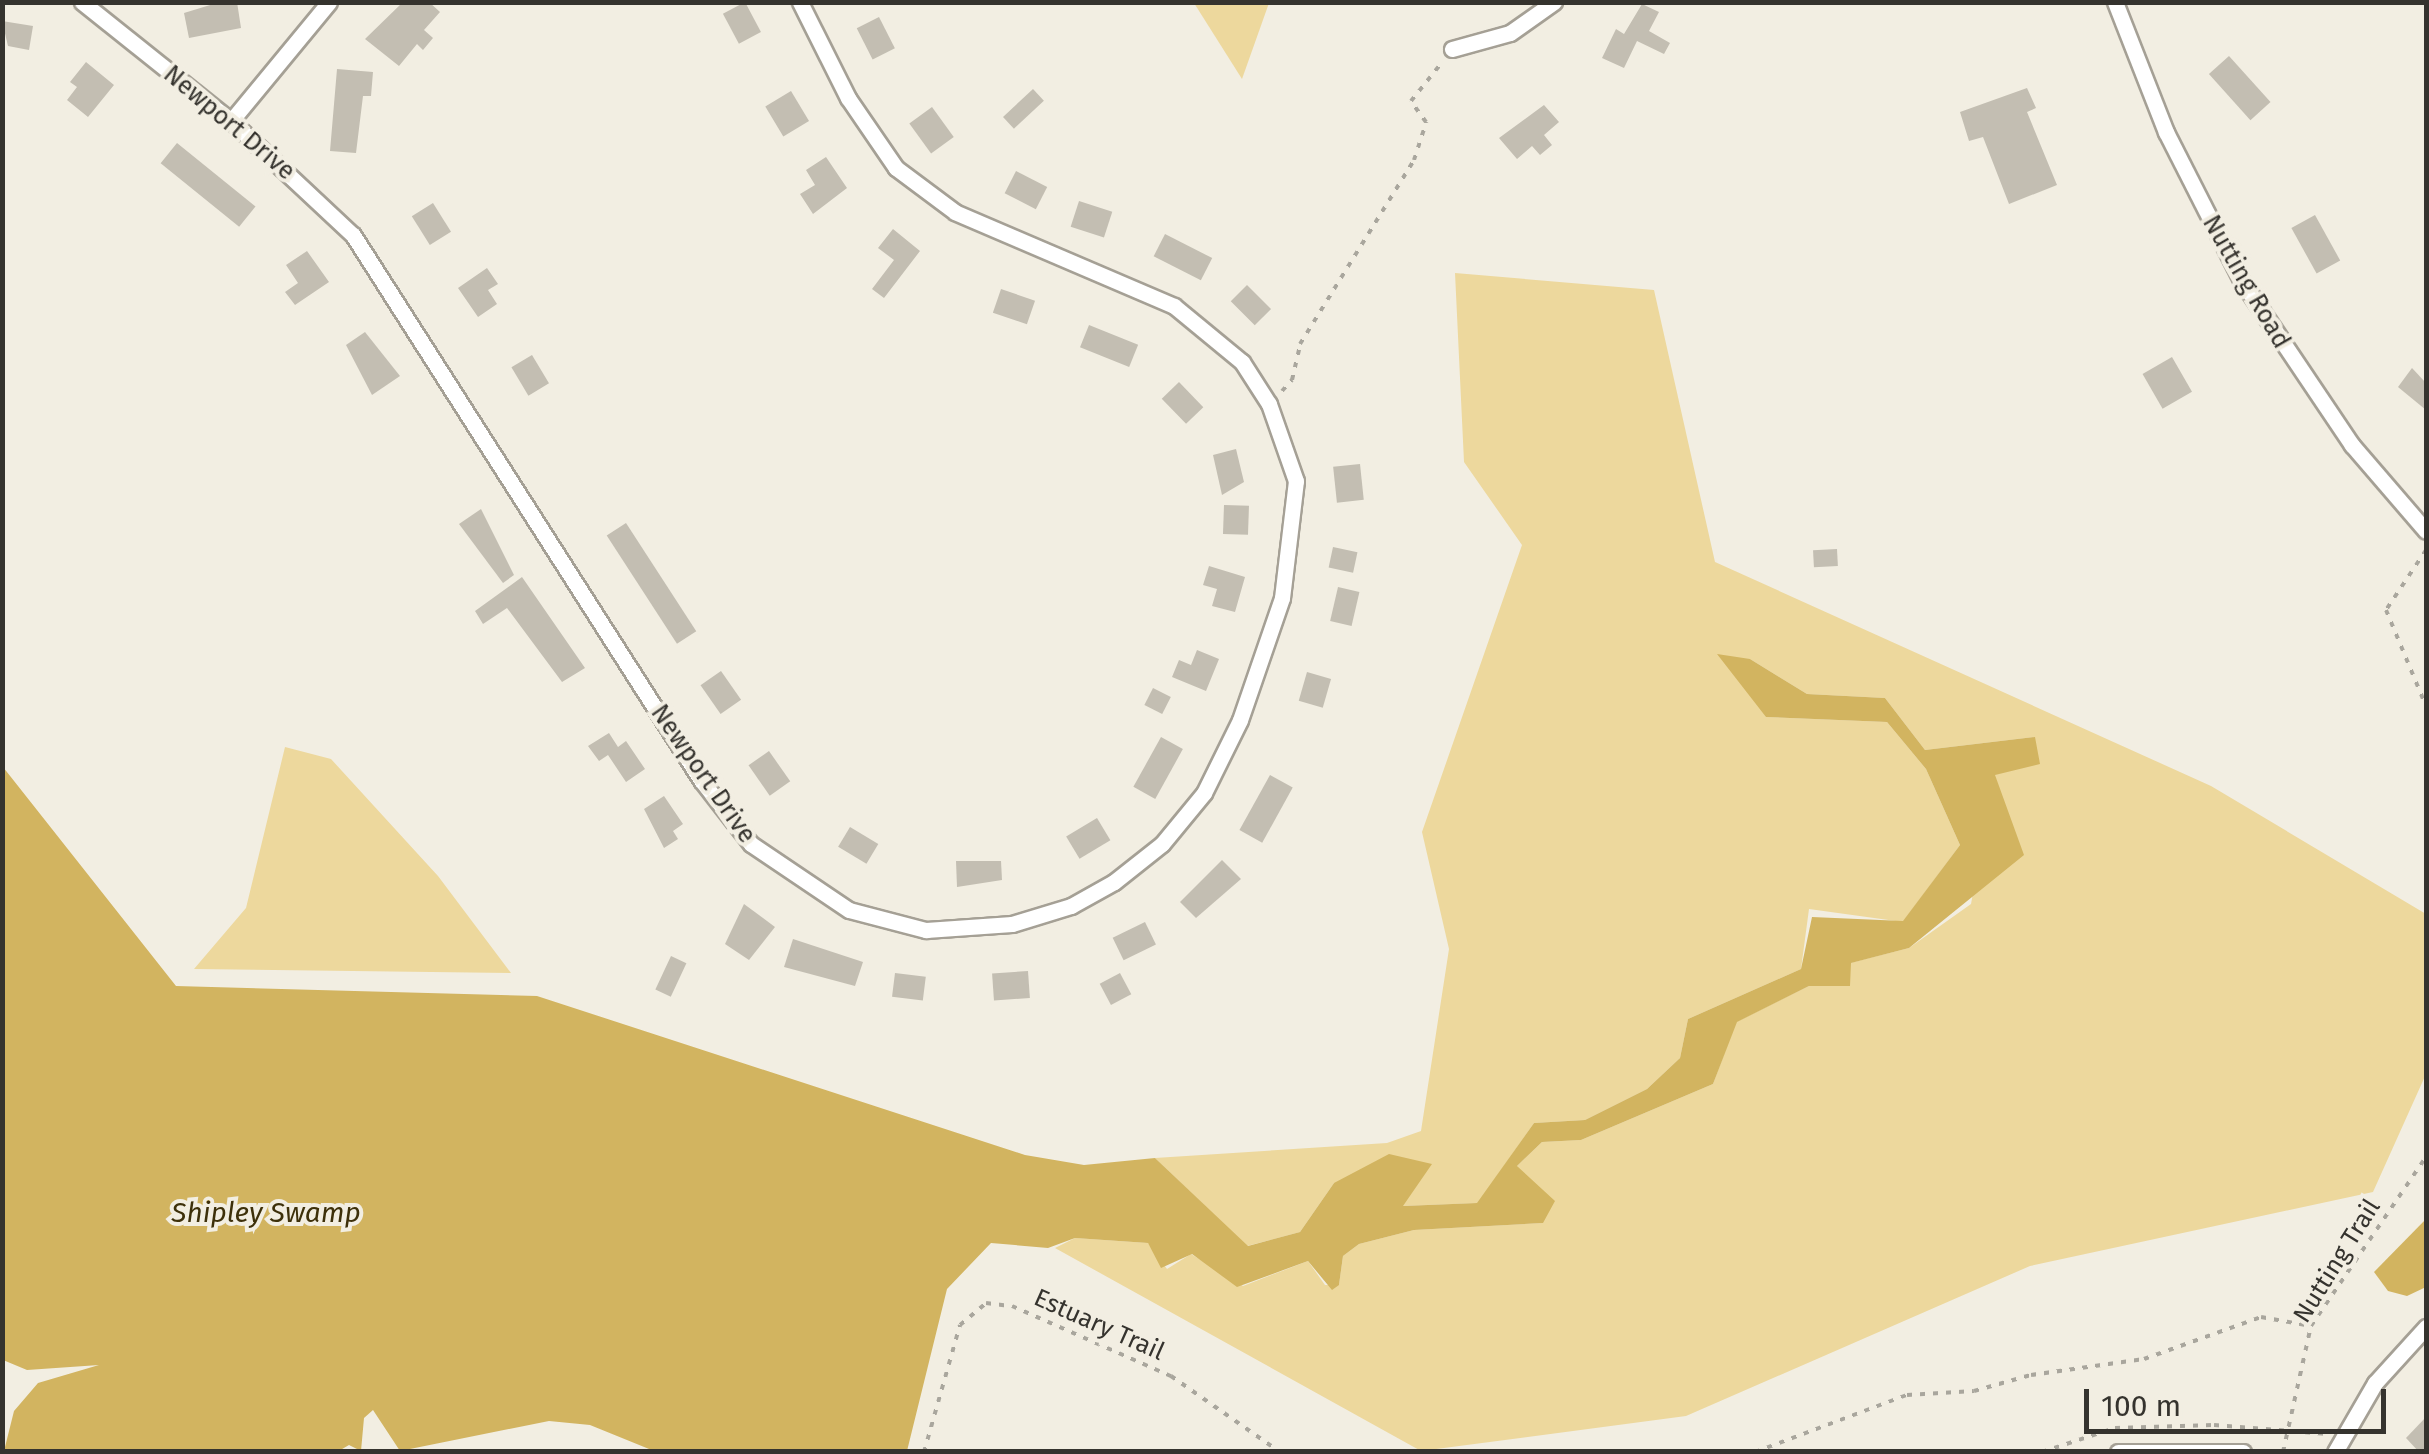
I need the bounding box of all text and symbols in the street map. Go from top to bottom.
street label: Newport Drive [157,59,301,187]
street label: Nutting Road [2196,210,2296,354]
street label: Newport Drive [644,699,762,849]
street label: Nutting Trail [2287,1194,2387,1328]
water label: Shipley Swamp [171,1196,361,1230]
street label: Estuary Trail [1029,1283,1169,1367]
scale bar [2089,1369,2392,1431]
text: 100 m [2101,1388,2181,1424]

